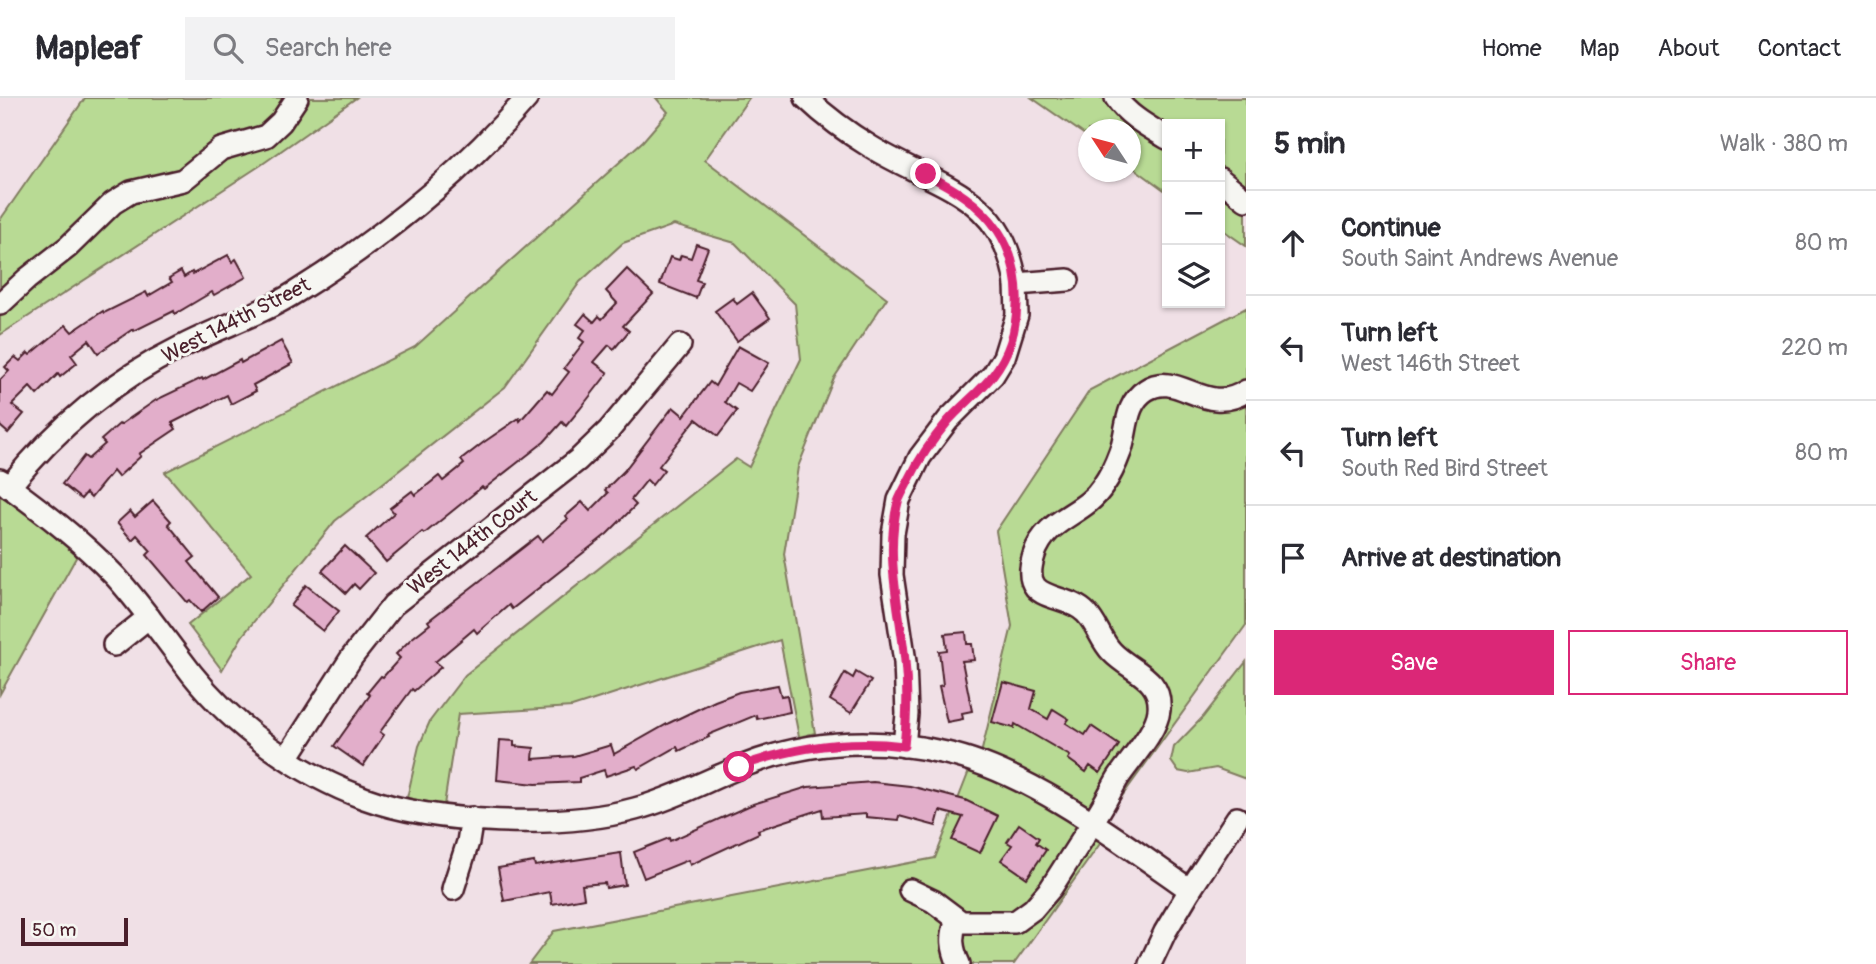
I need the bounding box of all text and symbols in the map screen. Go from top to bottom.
search box [185,17,675,80]
text: Mapleaf [35,28,143,69]
icon: search [209,29,247,67]
text: Search here [265,32,392,64]
text: Home [1481,34,1542,63]
text: Map [1580,34,1620,63]
text: About [1658,34,1720,63]
text: Contact [1758,34,1841,63]
north arrow [1078,119,1141,182]
map controls [1162,119,1225,308]
button: + [1162,119,1225,182]
text: 5 min [1274,125,1345,162]
text: Walk · 380 m [1720,129,1848,158]
route end [910,158,941,189]
button: − [1162,182,1225,245]
text: Continue [1341,212,1441,244]
icon: ahead [1274,224,1312,262]
text: 80 m [1795,228,1848,257]
text: South Saint Andrews Avenue [1341,244,1618,273]
button: layers [1162,245,1225,308]
street label: West 144th Street [157,271,315,369]
text: Turn left [1341,317,1437,349]
icon: left [1274,329,1312,367]
text: 220 m [1781,333,1848,362]
text: West 146th Street [1341,349,1520,378]
text: Turn left [1341,422,1437,454]
icon: left [1274,434,1312,472]
text: 80 m [1795,438,1848,467]
text: South Red Bird Street [1341,454,1548,483]
street label: West 144th Court [402,483,543,601]
icon: arrive [1274,539,1312,577]
text: Arrive at destination [1341,542,1561,574]
button: Save [1274,630,1554,695]
button: Share [1568,630,1848,695]
route start [723,751,754,782]
scale bar [21,915,128,947]
text: 50 m [32,918,76,942]

